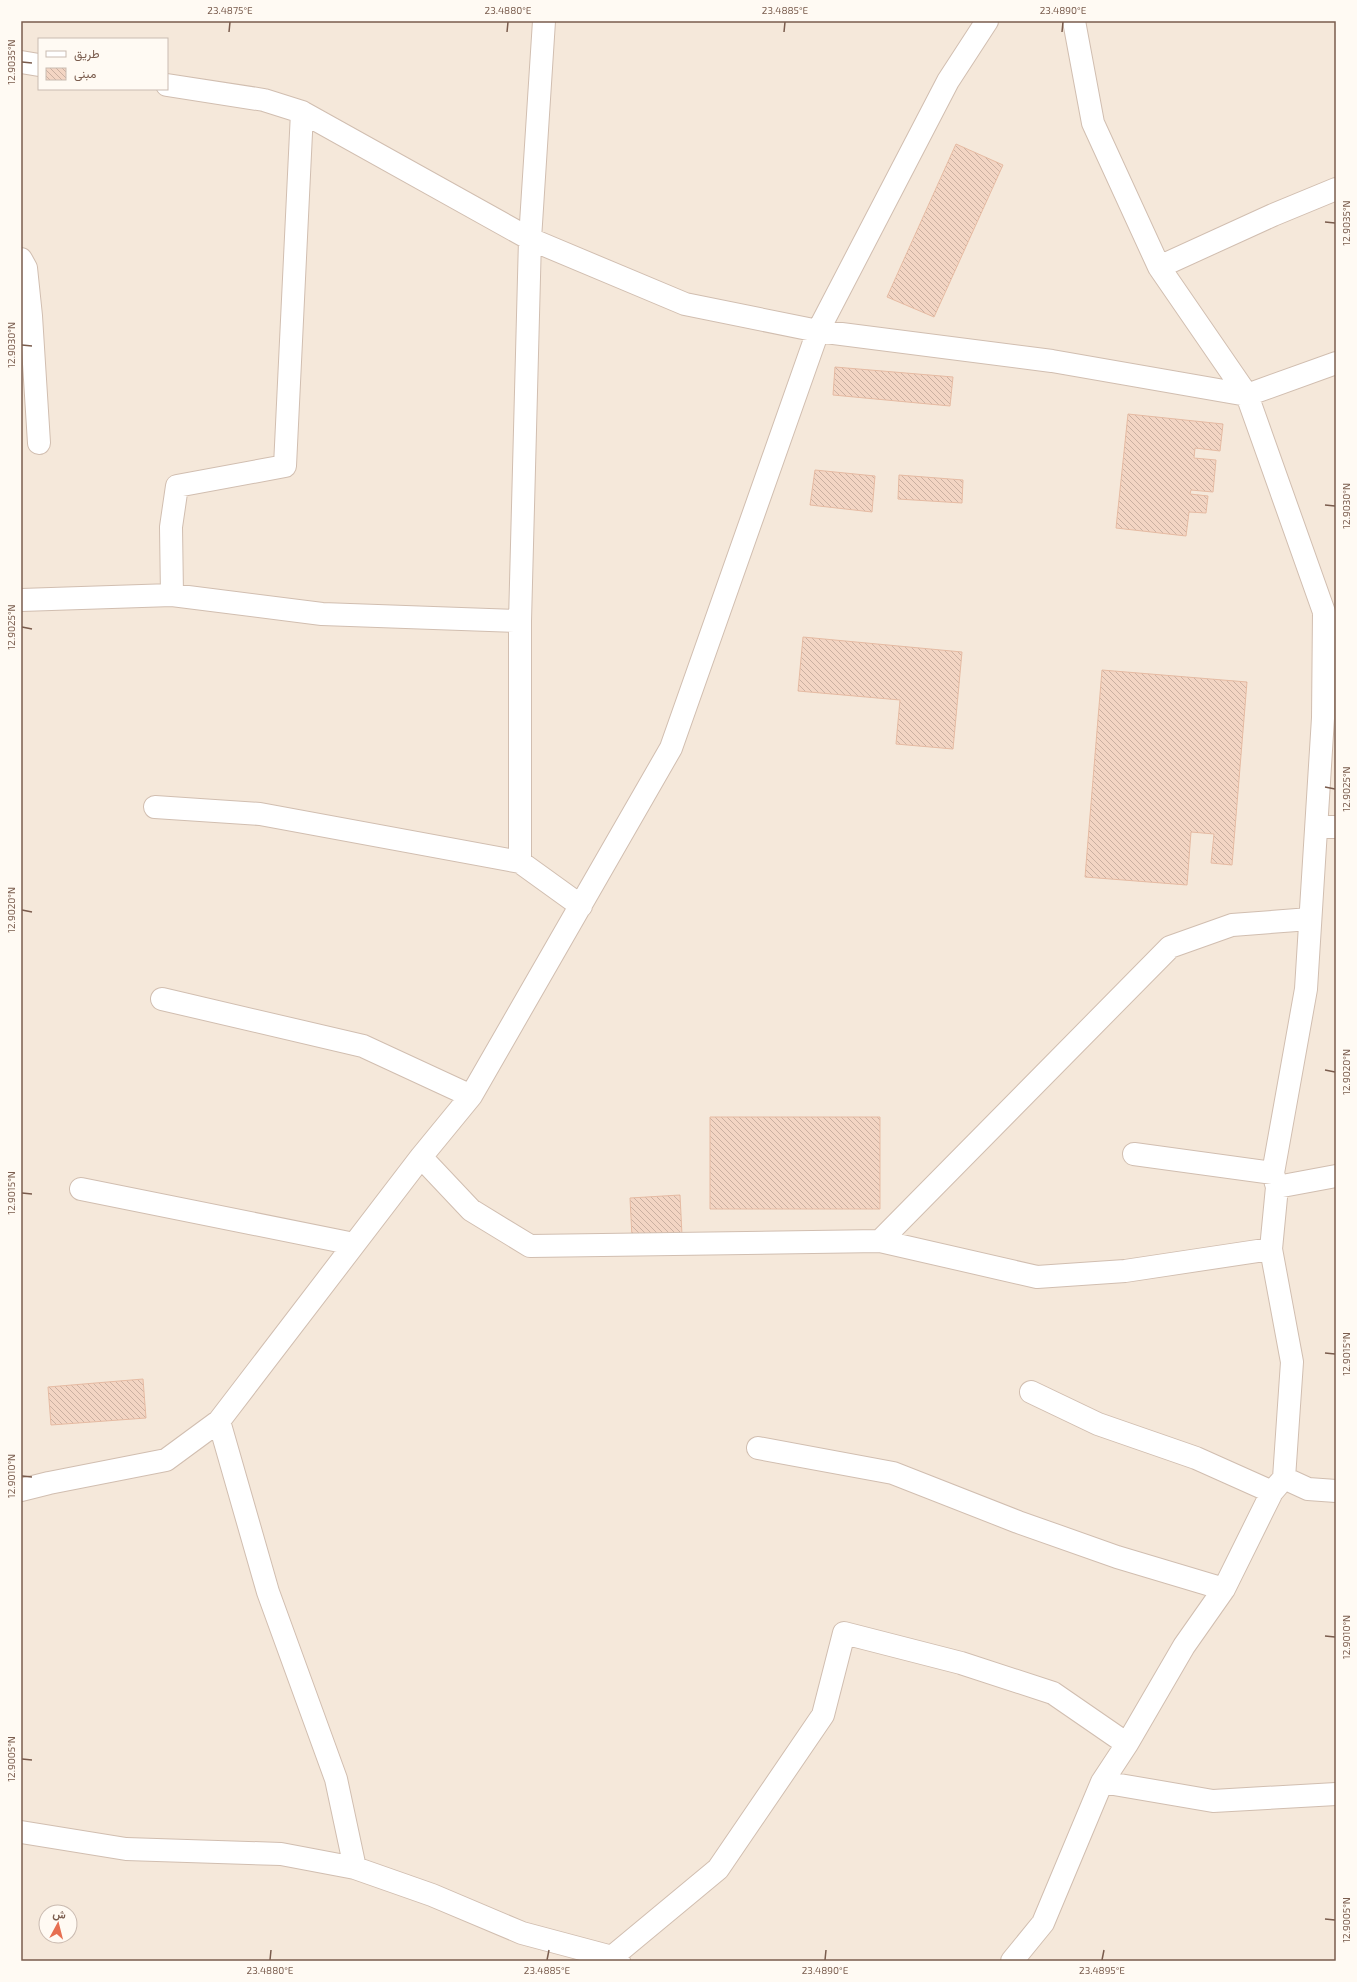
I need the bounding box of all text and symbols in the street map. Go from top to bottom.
text: 23.4875°E [207,4,253,16]
text: 23.4880°E [485,4,532,16]
text: 23.4885°E [762,4,809,16]
text: 23.4890°E [1040,4,1087,16]
legend [38,38,168,90]
text: 12.9035°N [5,39,17,85]
text: طريق [74,46,100,62]
text: مبنى [74,66,96,82]
text: 12.9035°N [1340,200,1352,246]
text: 12.9030°N [5,322,17,368]
text: 12.9030°N [1340,483,1352,529]
text: 12.9025°N [5,604,17,650]
text: 12.9025°N [1340,766,1352,812]
text: 12.9020°N [5,887,17,933]
text: 12.9020°N [1340,1049,1352,1095]
text: 12.9015°N [5,1171,17,1215]
text: 12.9015°N [1340,1332,1352,1376]
text: 12.9010°N [5,1454,17,1498]
text: 12.9010°N [1340,1615,1352,1659]
text: 12.9005°N [5,1736,17,1782]
text: 12.9005°N [1340,1897,1352,1943]
north arrow [38,1904,78,1944]
text: ش [52,1906,67,1922]
text: 23.4880°E [247,1964,294,1976]
text: 23.4885°E [524,1964,571,1976]
text: 23.4890°E [802,1964,849,1976]
text: 23.4895°E [1079,1964,1125,1976]

